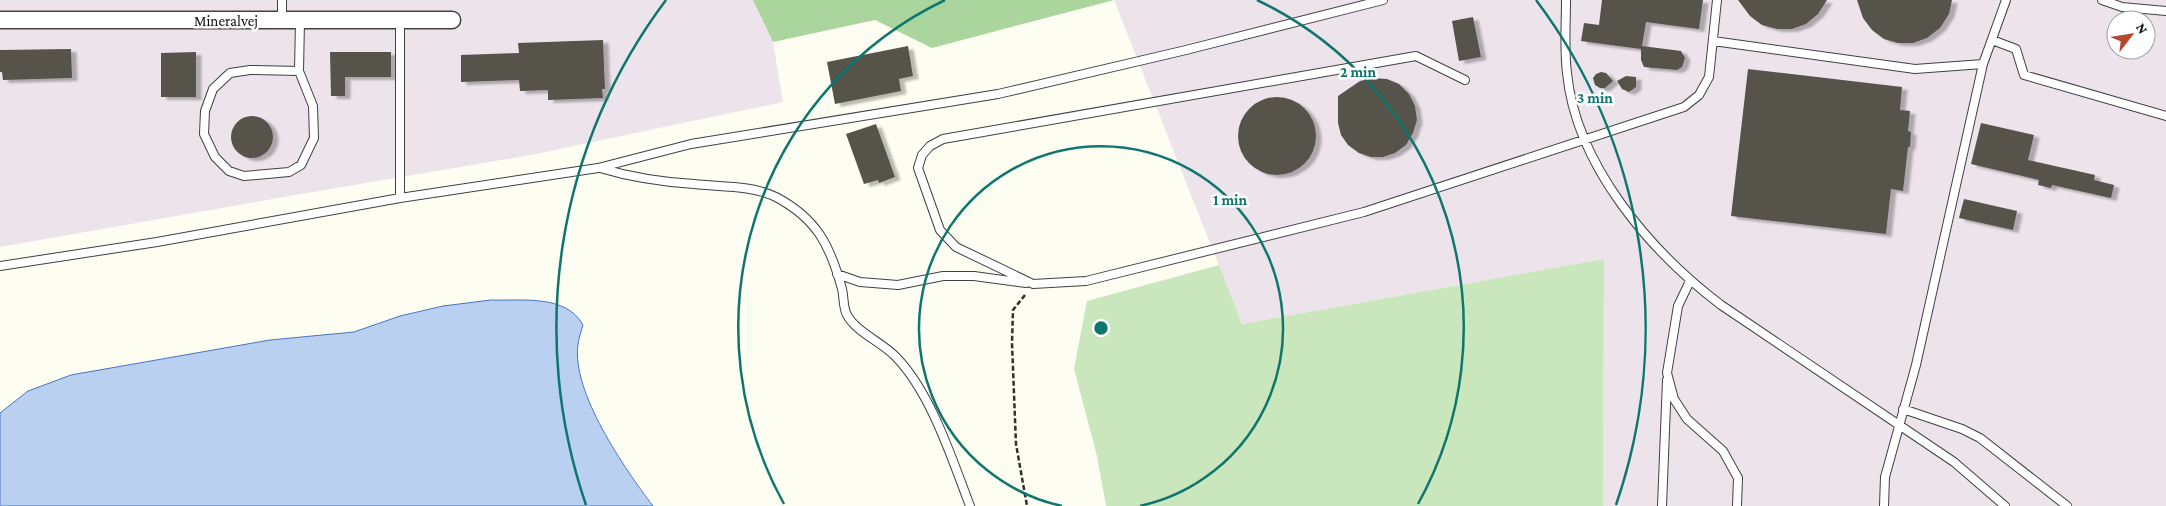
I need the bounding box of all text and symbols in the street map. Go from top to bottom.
north arrow [2106,10,2156,60]
street label: Mineralvej [194,13,258,30]
text: N [2133,20,2152,37]
text: 2 min [1340,64,1376,80]
text: 3 min [1577,90,1613,106]
text: 1 min [1213,192,1247,208]
centre of rings [1092,319,1110,337]

